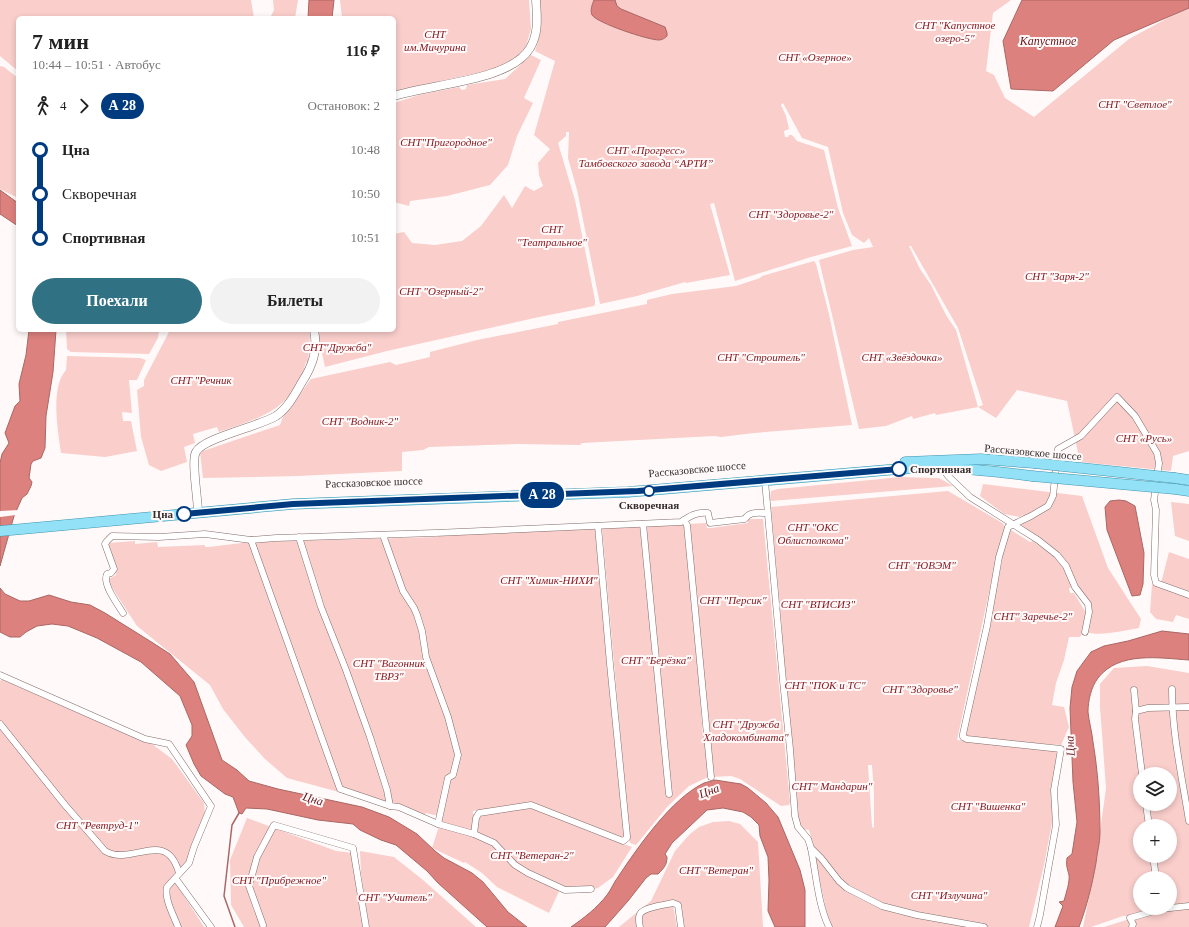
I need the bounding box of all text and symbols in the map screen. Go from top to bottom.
park label: СНТ "Капустное озеро-5" [915,19,995,44]
park label: СНТ им.Мичурина [404,28,466,53]
text: 7 мин [32,29,89,54]
water label: Капустное [1019,34,1077,48]
text: 116 ₽ [346,43,380,59]
park label: СНТ «Озерное» [778,51,852,63]
text: 10:44 – 10:51 · Автобус [32,57,161,72]
icon: walk [32,95,54,117]
icon: forward [73,95,95,117]
text: 4 [60,98,67,113]
text: А 28 [109,98,136,113]
text: Остановок: 2 [308,98,380,113]
park label: СНТ "Светлое" [1098,98,1172,110]
park label: СНТ"Пригородное" [400,136,492,148]
text: Цна [62,142,90,158]
text: 10:48 [350,142,380,157]
park label: СНТ «Прогресс» Тамбовского завода “АРТИ” [579,144,713,169]
text: Скворечная [62,186,137,202]
text: 10:50 [350,186,380,201]
park label: СНТ "Здоровье-2" [749,208,834,220]
park label: СНТ "Театральное" [517,223,587,248]
text: Спортивная [62,230,146,246]
text: 10:51 [350,230,380,245]
park label: СНТ "Заря-2" [1025,270,1089,282]
button: Поехали [32,278,202,324]
button: Билеты [210,278,380,324]
park label: СНТ "Озерный-2" [399,285,483,297]
park label: СНТ"Дружба" [303,341,372,353]
park label: СНТ "Строитель" [717,351,805,363]
park label: СНТ «Звёздочка» [862,351,942,363]
park label: СНТ "Речник [170,374,232,386]
park label: СНТ "Водник-2" [322,415,399,427]
park label: СНТ «Русь» [1116,432,1172,444]
street label: Рассказовское шоссе [984,442,1082,462]
street label: Рассказовское шоссе [648,459,746,479]
marker: Спортивная [891,461,907,477]
place label: Спортивная [910,463,971,475]
street label: Рассказовское шоссе [325,474,423,490]
line badge: А 28 [514,482,570,508]
marker: Скворечная [643,485,655,497]
text: А 28 [528,487,556,502]
place label: Скворечная [619,499,679,511]
marker: Цна [176,506,192,522]
place label: Цна [153,508,173,520]
park label: СНТ "ОКС Облисполкома" [778,521,849,546]
park label: СНТ "ЮВЭМ" [888,559,956,571]
park label: СНТ "Химик-НИХИ" [500,574,598,586]
park label: СНТ "Персик" [699,594,767,606]
park label: СНТ "ВТИСИЗ" [781,598,856,610]
park label: СНТ" Заречье-2" [994,610,1073,622]
park label: СНТ "Берёзка" [621,654,691,666]
park label: СНТ "Вагонник ТВРЗ" [353,657,426,682]
park label: СНТ "ПОК и ТС" [784,679,866,691]
park label: СНТ "Здоровье" [882,683,958,695]
park label: СНТ "Дружба Хладокомбината" [702,718,789,743]
water label: Цна [1062,735,1078,758]
map controls [1133,767,1177,915]
button: layers [1133,767,1177,811]
park label: СНТ" Мандарин" [792,780,873,792]
water label: Цна [696,781,721,802]
water label: Цна [300,789,325,809]
park label: СНТ "Вишенка" [951,800,1026,812]
park label: СНТ "Ревтруд-1" [56,819,138,831]
button: + [1133,819,1177,863]
park label: СНТ "Ветеран-2" [490,849,574,861]
park label: СНТ "Ветеран" [679,864,753,876]
button: − [1133,871,1177,915]
park label: СНТ "Прибрежное" [232,874,326,886]
park label: СНТ "Излучина" [911,889,988,901]
park label: СНТ "Учитель" [358,891,432,903]

